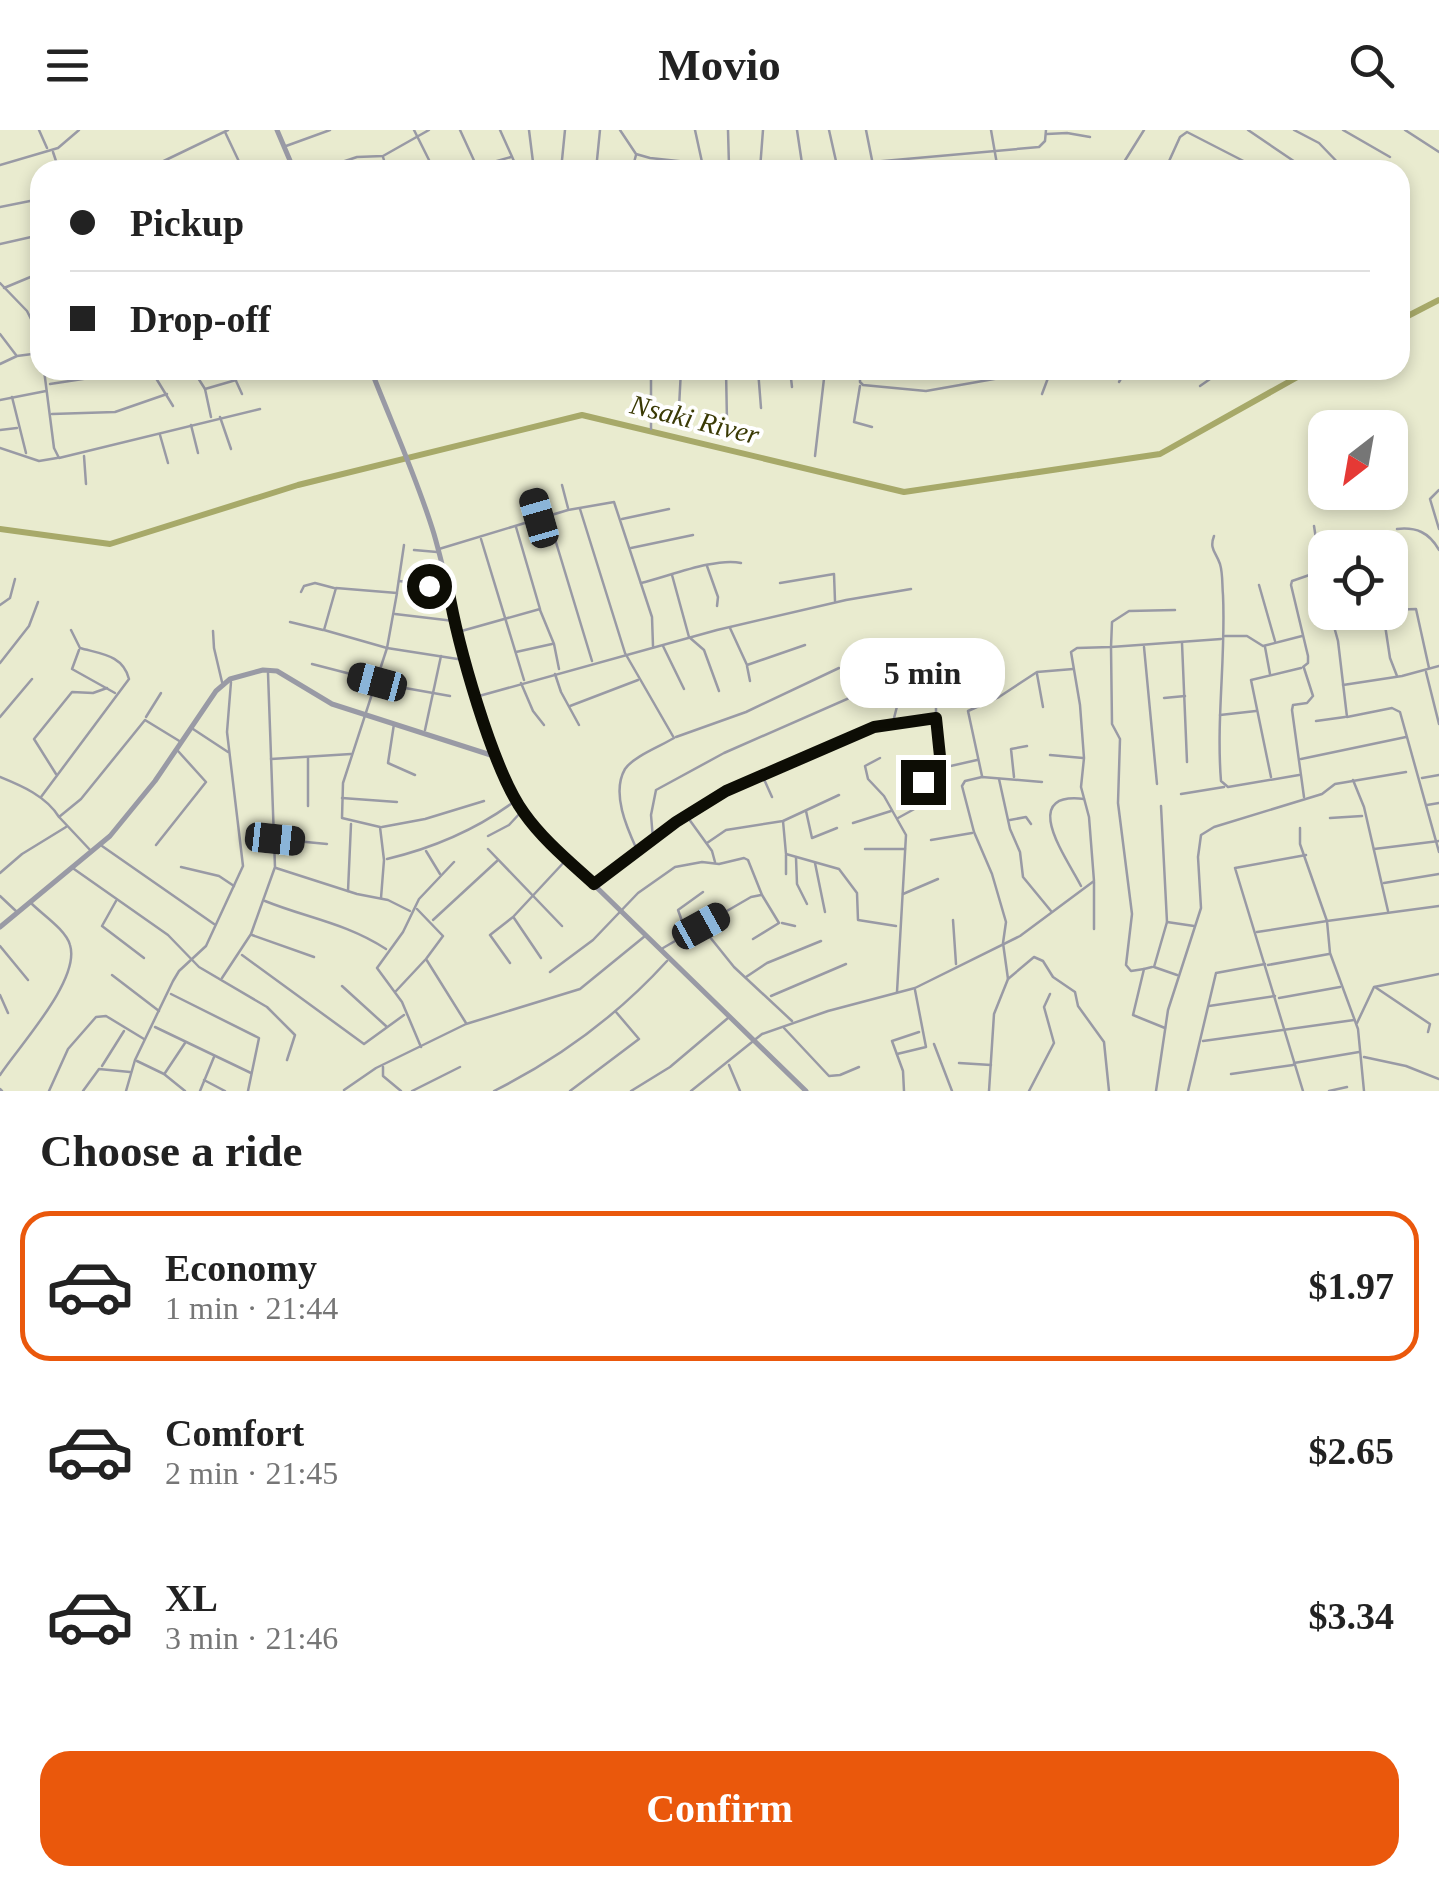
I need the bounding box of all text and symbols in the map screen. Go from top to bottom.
icon: menu [40,38,95,93]
icon: search [1344,38,1399,93]
text: Movio [658,40,781,90]
text: Pickup [130,202,244,244]
text: Drop-off [130,298,271,340]
water label: Nsaki River [626,388,762,450]
north arrow [1308,410,1408,510]
map controls [1308,410,1408,630]
car [516,485,562,551]
button: locate [1308,530,1408,630]
route start [407,564,452,609]
callout: 5 min [840,637,1006,707]
text: 5 min [884,655,961,691]
car [344,660,410,704]
route end [901,760,946,805]
car [244,821,306,857]
car [667,898,735,954]
text: Choose a ride [40,1126,303,1176]
icon: car [45,1241,135,1331]
text: Economy [165,1247,317,1289]
text: $1.97 [1309,1265,1394,1307]
text: 1 min · 21:44 [165,1290,338,1326]
icon: car [45,1406,135,1496]
text: Comfort [165,1412,304,1454]
text: $2.65 [1309,1430,1394,1472]
text: 2 min · 21:45 [165,1455,338,1491]
icon: car [45,1571,135,1661]
text: XL [165,1577,218,1619]
text: $3.34 [1309,1595,1394,1637]
text: 3 min · 21:46 [165,1620,338,1656]
button: Confirm [40,1751,1399,1866]

